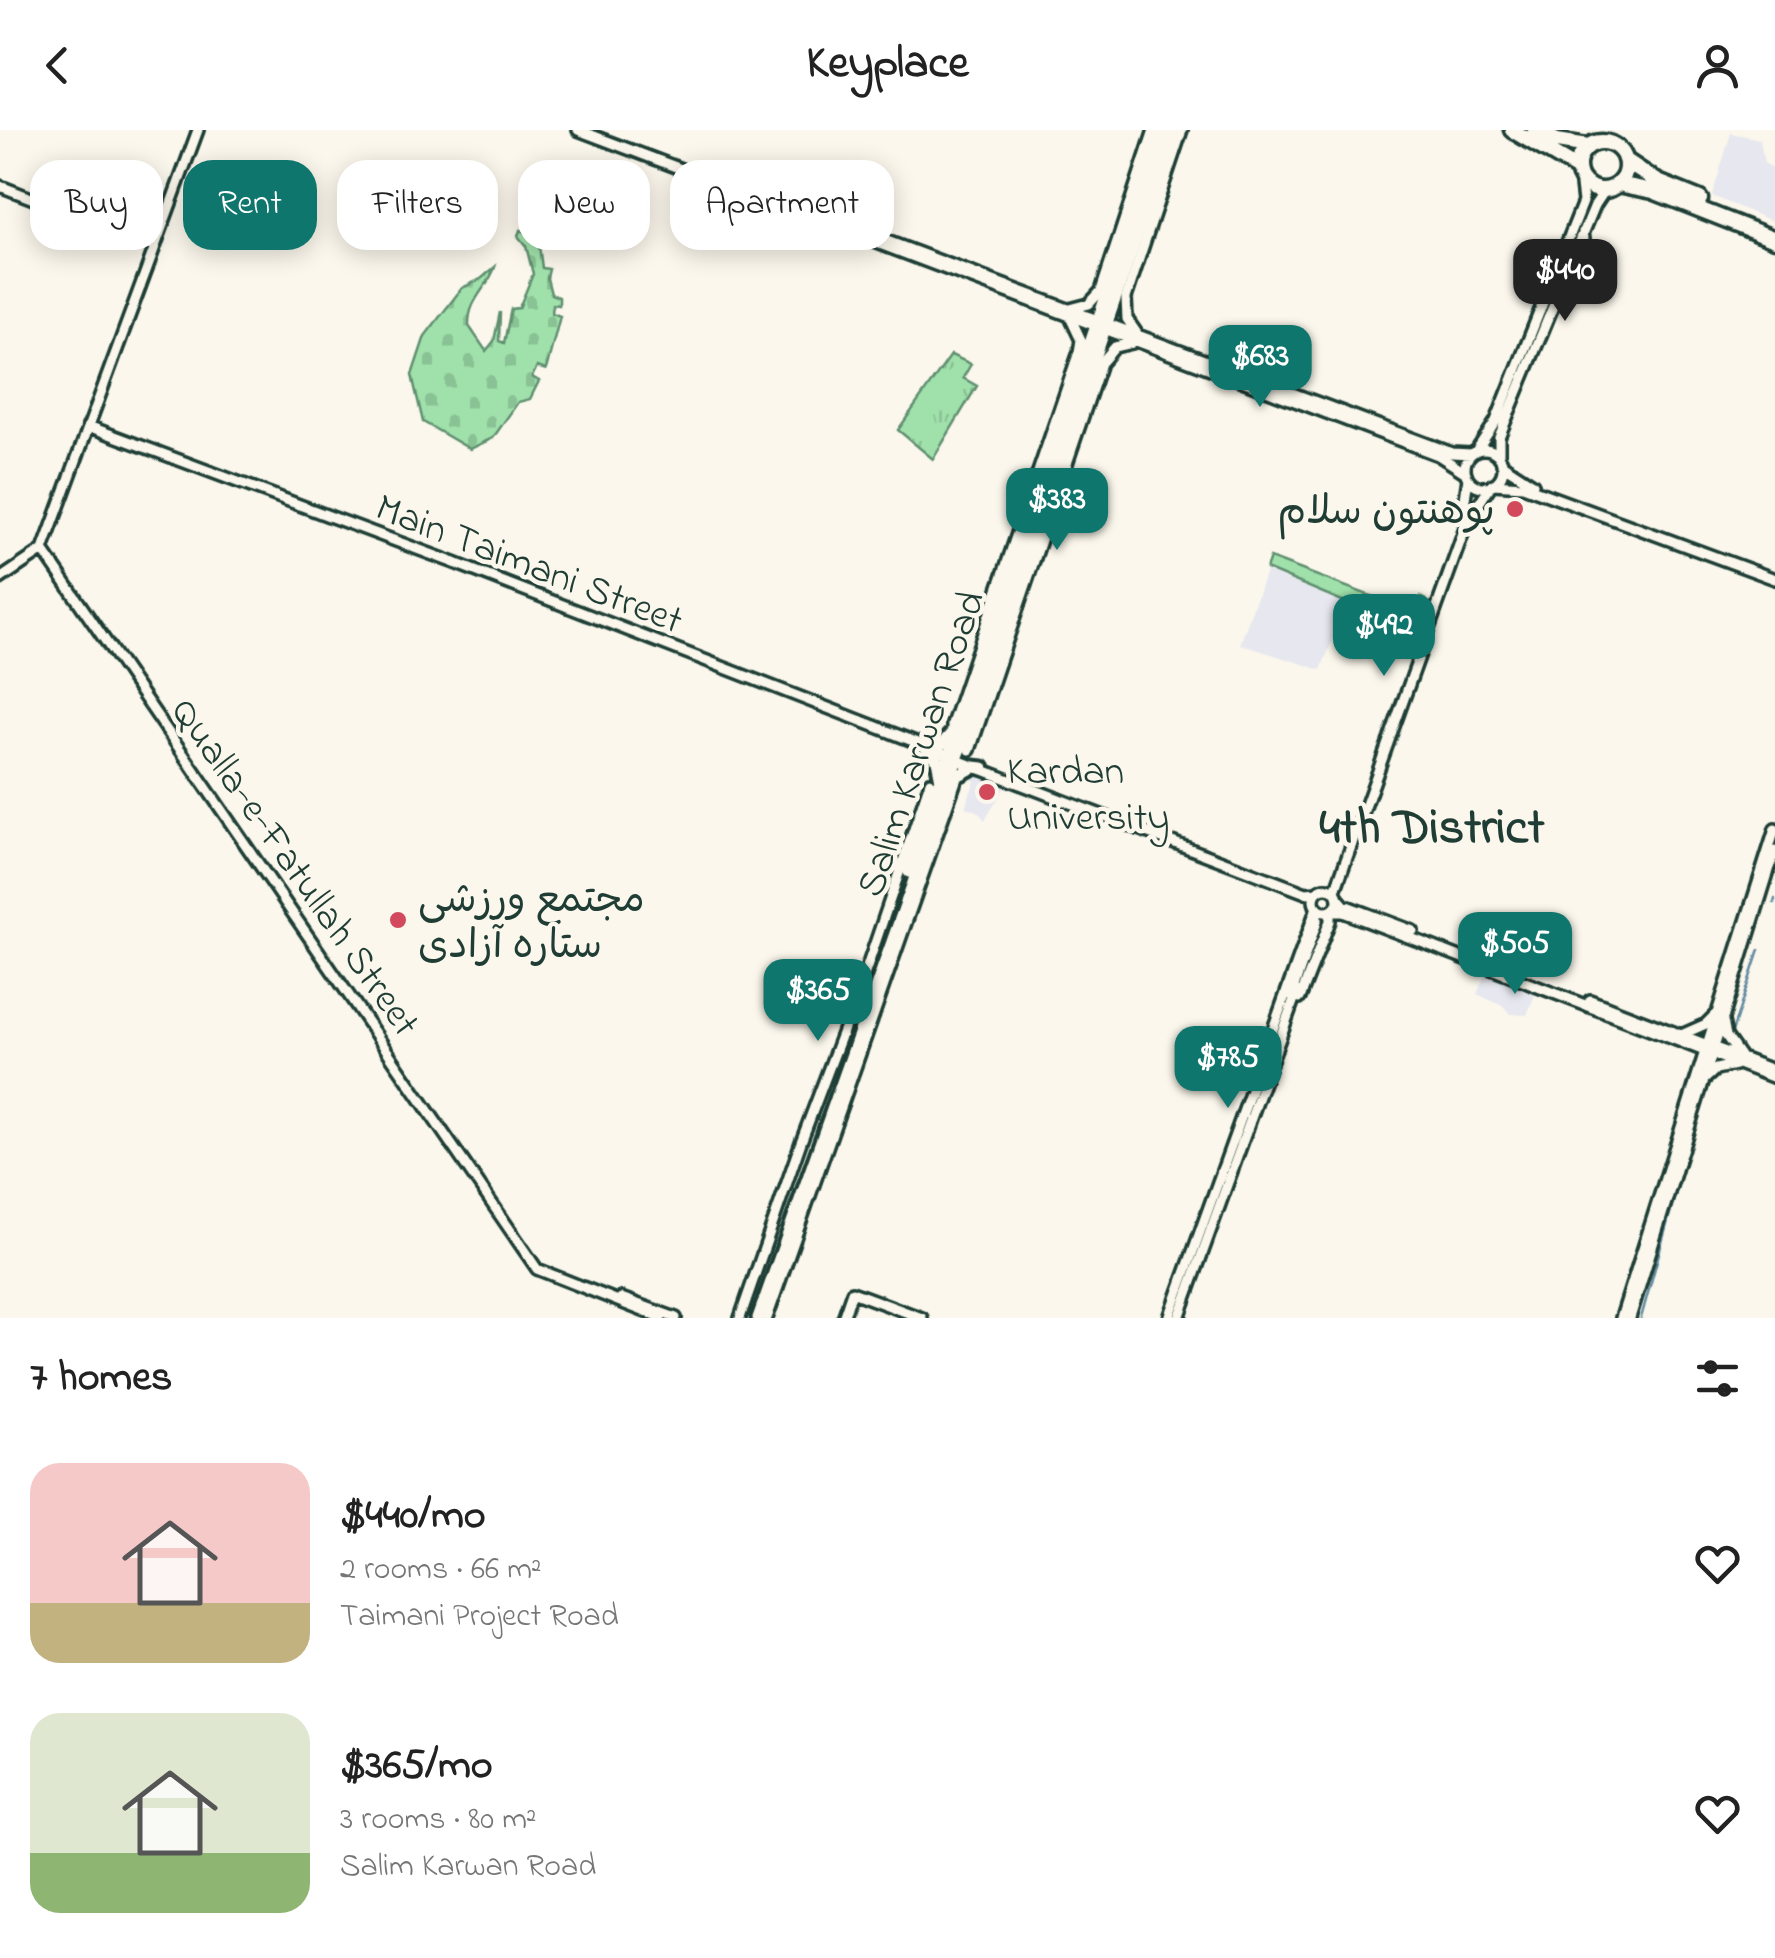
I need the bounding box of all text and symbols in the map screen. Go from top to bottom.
text: Keyplace [806,32,969,98]
icon: back [30,38,85,93]
icon: person [1690,38,1745,93]
chip: Buy [30,160,163,250]
chip: Rent [183,160,317,250]
chip: Filters [337,160,498,250]
chip: New [518,160,650,250]
chip: Apartment [670,160,894,250]
pin: $440 [1506,239,1624,324]
text: $440 [1535,248,1595,295]
pin: $683 [1201,325,1319,410]
text: $683 [1231,334,1289,381]
pin: $383 [998,468,1116,553]
text: $383 [1028,477,1086,524]
street label: Main Taimani Street [366,480,691,652]
place label: پوهنتون سلام [1277,484,1495,543]
marker: پوهنتون سلام [1504,498,1526,520]
street label: Salim Karwan Road [843,583,1003,905]
pin: $492 [1325,594,1443,679]
text: $492 [1355,603,1413,650]
street label: Qualla-e-Fatullah Street [154,687,433,1050]
place label: Kardan University [1007,744,1169,849]
marker: Kardan University [976,781,998,803]
district label: 4th District [1319,793,1545,866]
place label: مجتمع ورزشی ستاره آزادی [418,872,645,977]
marker: مجتمع ورزشی ستاره آزادی [387,909,409,931]
pin: $505 [1456,912,1574,997]
text: $505 [1480,921,1550,968]
pin: $365 [759,959,877,1044]
text: $365 [786,968,850,1015]
pin: $785 [1169,1026,1287,1111]
text: $785 [1197,1035,1259,1082]
text: 7 homes [30,1348,172,1409]
icon: filters [1690,1351,1745,1406]
text: $440/mo [340,1486,486,1547]
icon: home [110,1503,230,1623]
icon: heart [1690,1536,1745,1591]
text: 2 rooms · 66 m² [340,1547,542,1594]
text: Taimani Project Road [340,1594,619,1641]
text: $365/mo [340,1736,493,1797]
icon: home [110,1753,230,1873]
icon: heart [1690,1786,1745,1841]
text: 3 rooms · 80 m² [340,1797,537,1844]
text: Salim Karwan Road [340,1844,596,1891]

